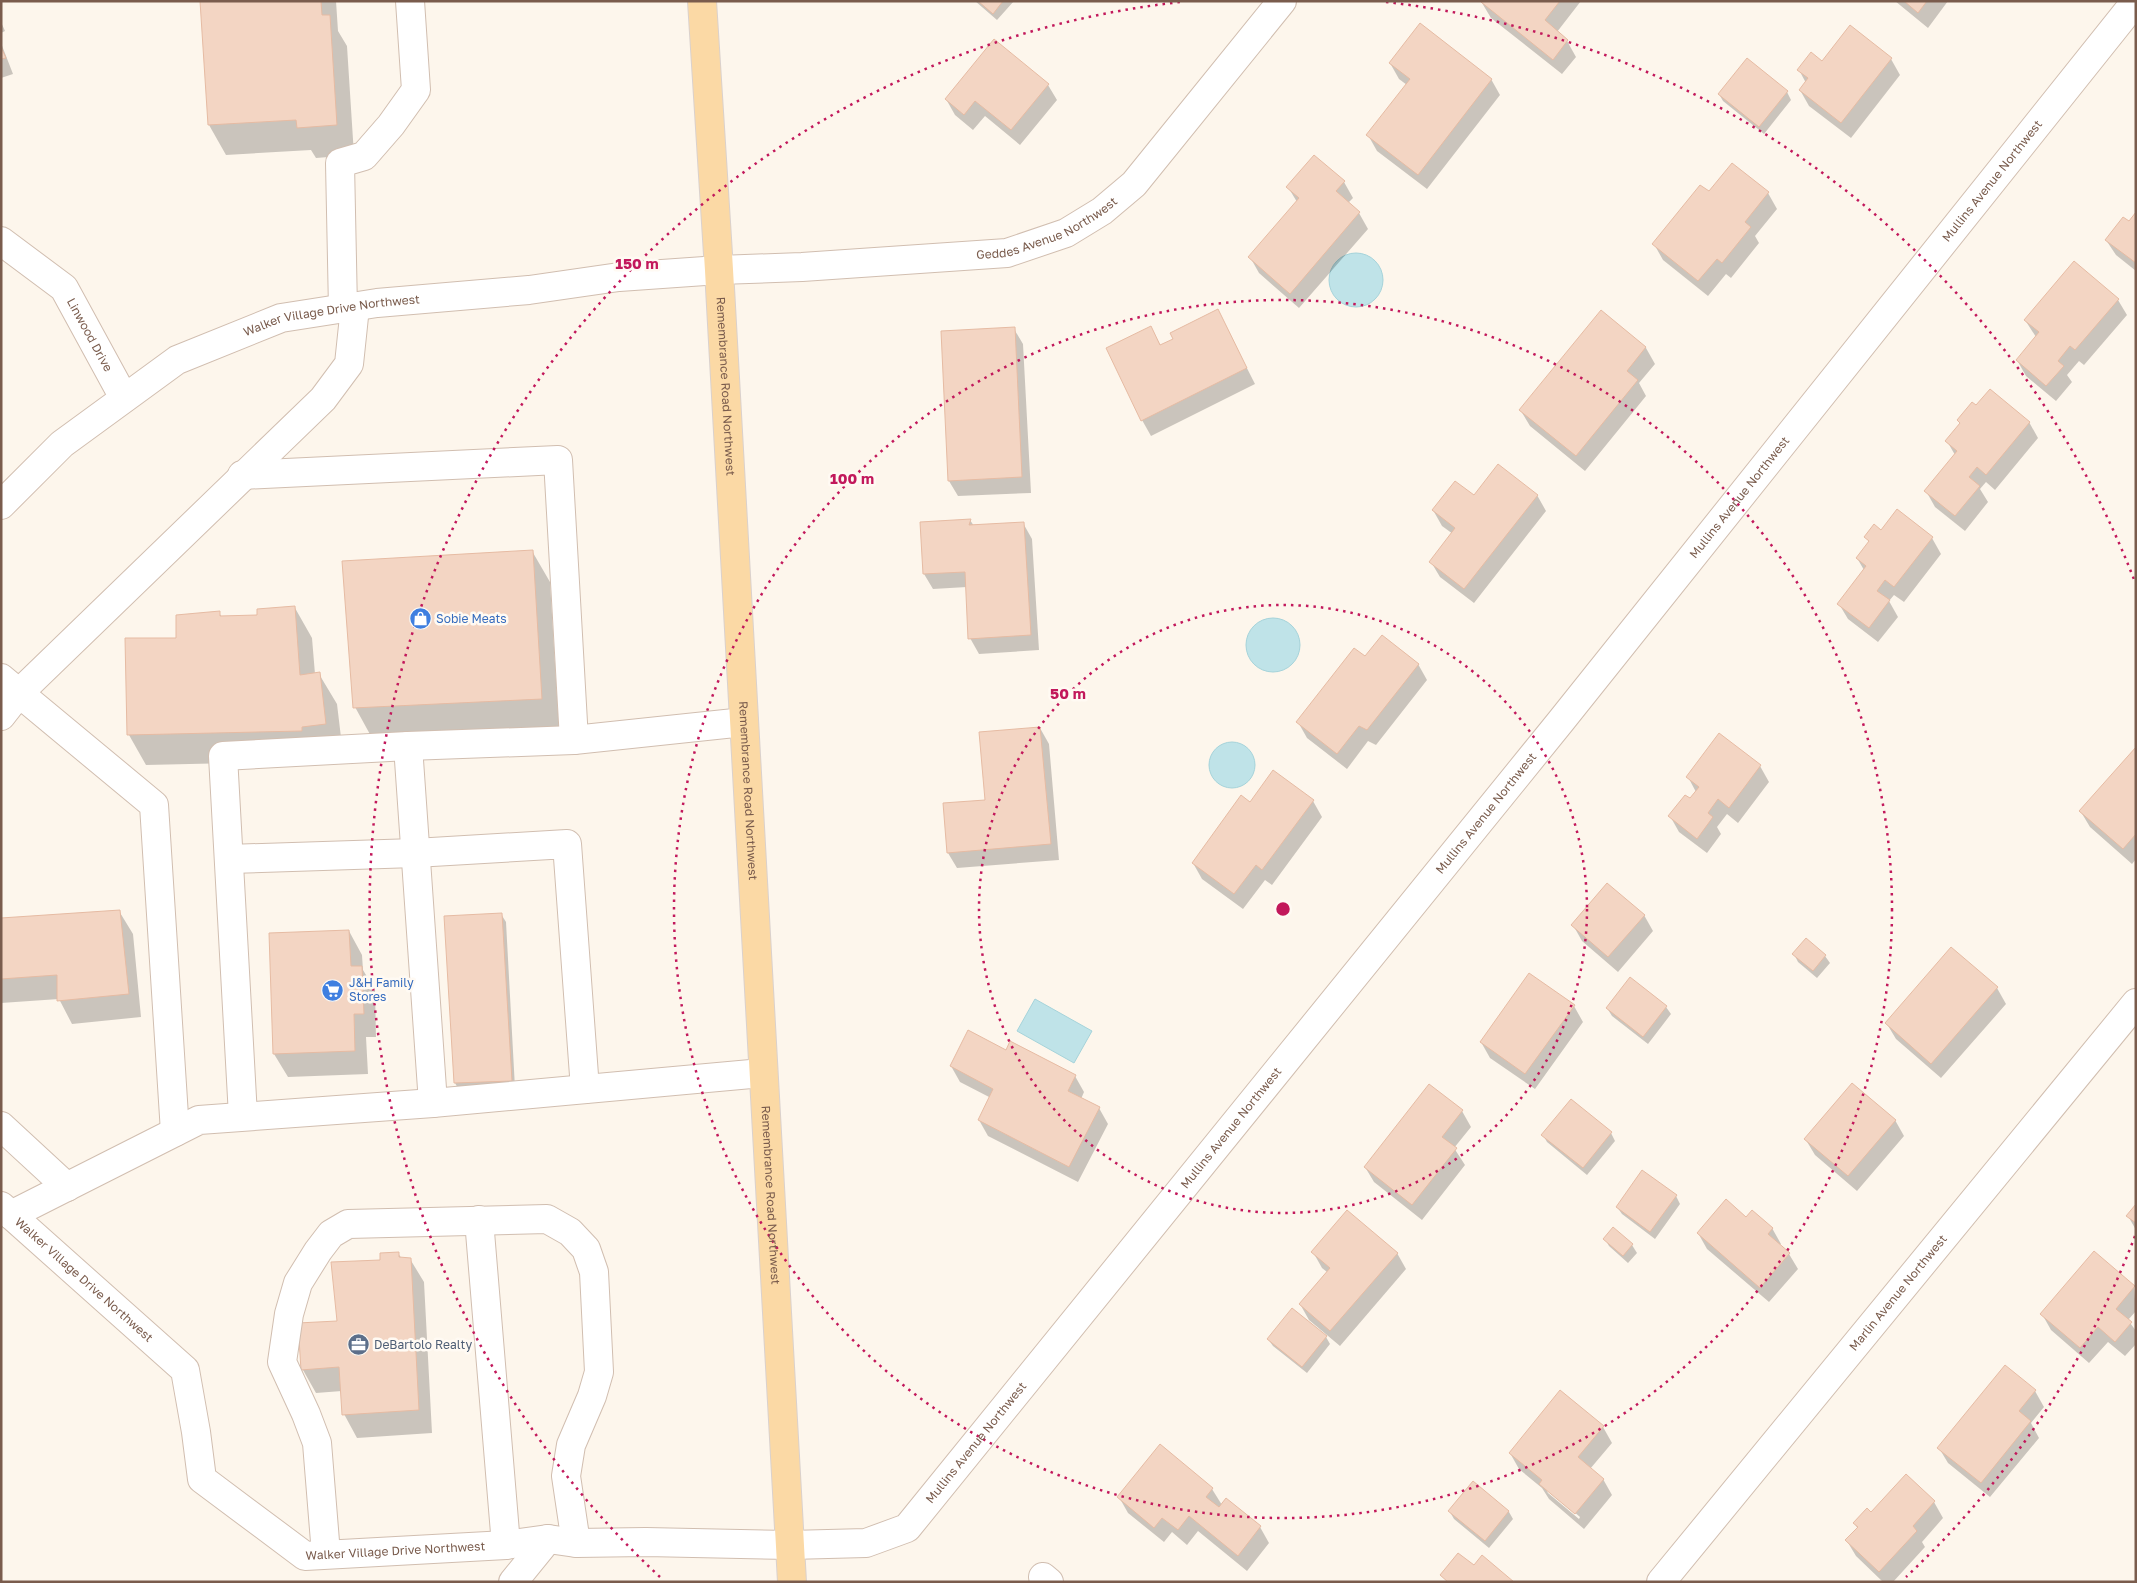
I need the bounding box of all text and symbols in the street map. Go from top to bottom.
street label: Mullins Avenue Northwest [1939,117,2045,245]
street label: Geddes Avenue Northwest [976,193,1120,262]
text: 150 m [615,254,659,272]
street label: Walker Village Drive Northwest [241,291,421,339]
street label: Linwood Drive [64,295,116,374]
street label: Remembrance Road Northwest [713,296,738,476]
street label: Mullins Avenue Northwest [1686,433,1792,561]
text: 100 m [830,469,874,487]
shop icon: Sobie Meats [408,607,432,631]
place label: Sobie Meats [436,611,507,626]
text: 50 m [1050,684,1086,702]
street label: Remembrance Road Northwest [736,701,761,881]
street label: Mullins Avenue Northwest [1432,749,1539,877]
centre of rings [1274,900,1292,918]
place label: J&H Family Stores [349,975,414,1004]
supermarket icon: J&H Family Stores [321,978,345,1002]
street label: Mullins Avenue Northwest [1177,1064,1284,1191]
street label: Remembrance Road Northwest [758,1105,783,1285]
street label: Walker Village Drive Northwest [12,1214,156,1345]
street label: Marlin Avenue Northwest [1846,1231,1950,1354]
office icon: DeBartolo Realty [346,1333,370,1357]
place label: DeBartolo Realty [374,1337,472,1352]
street label: Mullins Avenue Northwest [922,1379,1029,1506]
street label: Walker Village Drive Northwest [305,1538,486,1563]

